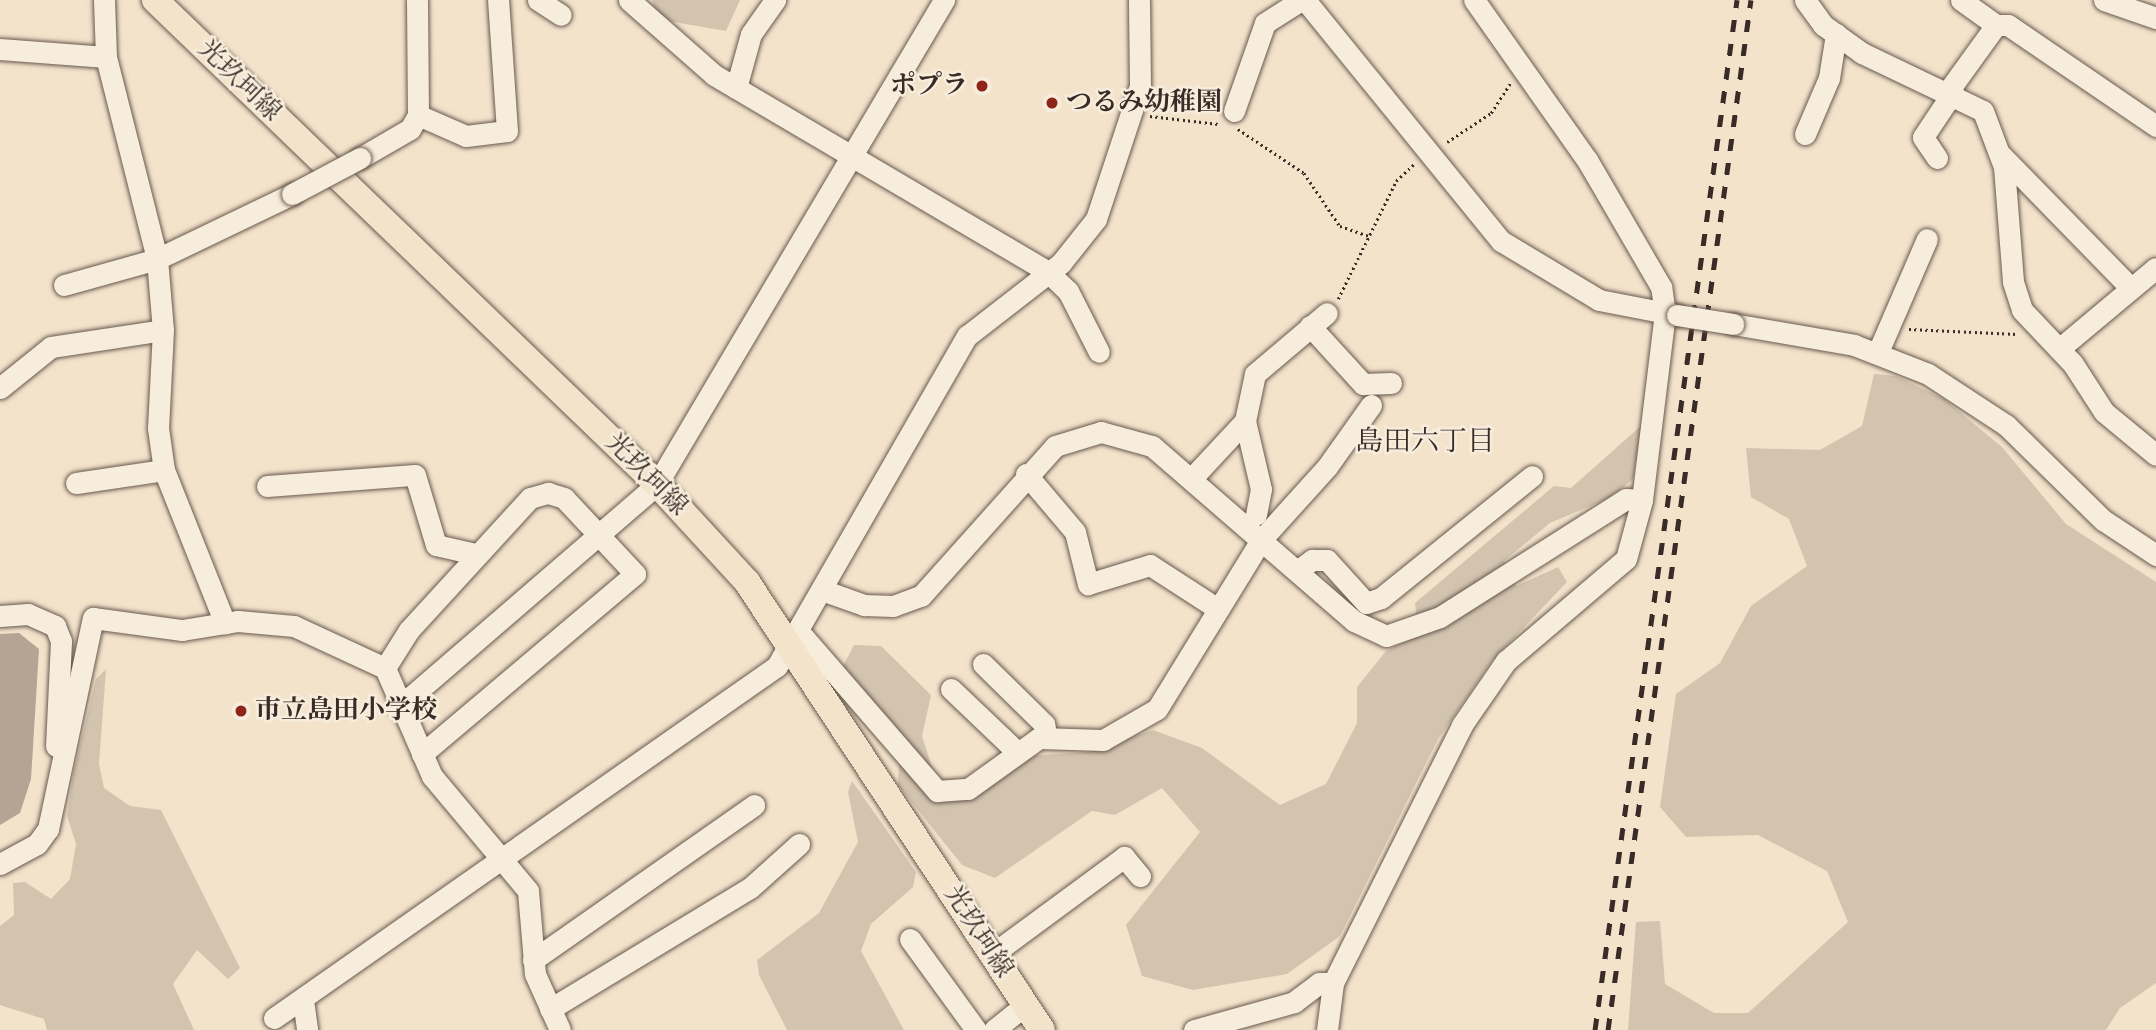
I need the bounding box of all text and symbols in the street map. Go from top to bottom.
street label: 光玖珂線 [191,34,287,128]
place label: ポプラ [890,70,968,102]
marker: ポプラ [974,78,990,94]
place label: つるみ幼稚園 [1066,87,1222,119]
marker: つるみ幼稚園 [1044,95,1060,111]
district label: 島田六丁目 [1355,425,1495,459]
street label: 光玖珂線 [598,427,694,523]
place label: 市立島田小学校 [255,695,437,727]
marker: 市立島田小学校 [233,703,249,719]
street label: 光玖珂線 [937,880,1019,984]

